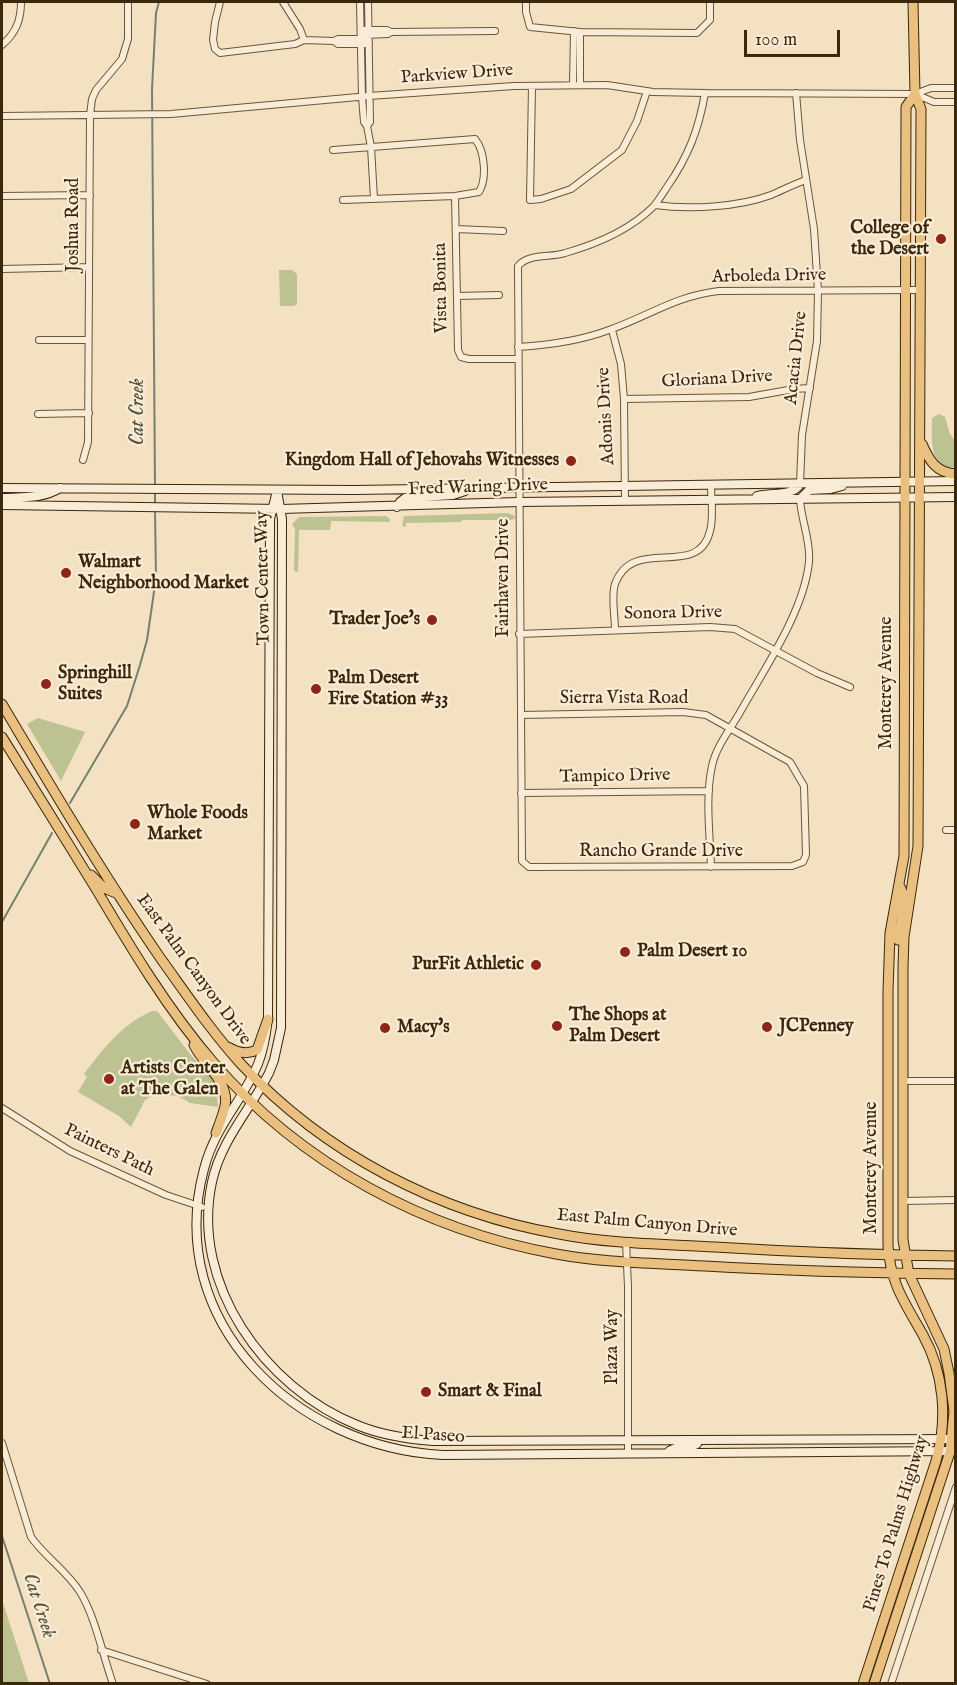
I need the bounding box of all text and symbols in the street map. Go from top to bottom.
scale bar [747,18,843,56]
text: 100 m [755,29,797,52]
street label: Parkview Drive [400,60,514,90]
street label: Joshua Road [63,178,85,272]
place label: College of the Desert [850,218,929,260]
marker: College of the Desert [934,232,948,246]
street label: Vista Bonita [430,242,454,334]
street label: Arboleda Drive [712,265,826,289]
street label: Acacia Drive [781,310,813,406]
street label: Gloriana Drive [661,366,773,394]
street label: Adonis Drive [594,367,620,465]
water label: Cat Creek [127,378,151,446]
place label: Kingdom Hall of Jehovahs Witnesses [285,450,559,472]
marker: Kingdom Hall of Jehovahs Witnesses [564,454,578,468]
street label: Fred Waring Drive [408,475,548,501]
street label: Town Center Way [252,511,276,645]
street label: Fairhaven Drive [493,518,515,638]
place label: Walmart Neighborhood Market [78,552,249,594]
marker: Walmart Neighborhood Market [59,566,73,580]
street label: Sonora Drive [624,602,722,626]
place label: Trader Joe's [329,609,420,631]
marker: Trader Joe's [425,613,439,627]
street label: Monterey Avenue [876,616,898,750]
place label: Springhill Suites [58,663,132,706]
place label: Palm Desert Fire Station #33 [328,668,448,710]
marker: Springhill Suites [39,677,53,691]
marker: Palm Desert Fire Station #33 [309,682,323,696]
street label: Sierra Vista Road [560,688,688,710]
street label: Tampico Drive [559,765,671,789]
place label: Whole Foods Market [147,803,248,846]
marker: Whole Foods Market [128,817,142,831]
street label: Rancho Grande Drive [579,841,743,863]
street label: East Palm Canyon Drive [131,890,255,1050]
place label: Palm Desert 10 [637,941,747,963]
marker: Palm Desert 10 [618,945,632,959]
place label: PurFit Athletic [412,954,524,976]
marker: PurFit Athletic [529,958,543,972]
place label: The Shops at Palm Desert [569,1005,666,1048]
place label: JCPenney [779,1016,854,1038]
place label: Macy's [397,1017,449,1039]
marker: The Shops at Palm Desert [550,1019,564,1033]
marker: JCPenney [760,1020,774,1034]
marker: Macy's [378,1021,392,1035]
place label: Artists Center at The Galen [121,1058,225,1100]
marker: Artists Center at The Galen [102,1072,116,1086]
street label: Monterey Avenue [861,1101,883,1235]
street label: Painters Path [60,1120,158,1182]
street label: East Palm Canyon Drive [556,1205,738,1243]
street label: Plaza Way [602,1309,624,1385]
place label: Smart & Final [438,1381,542,1403]
marker: Smart & Final [419,1385,433,1399]
street label: El Paseo [400,1423,466,1449]
street label: Pines To Palms Highway [860,1433,934,1615]
water label: Cat Creek [16,1570,60,1642]

